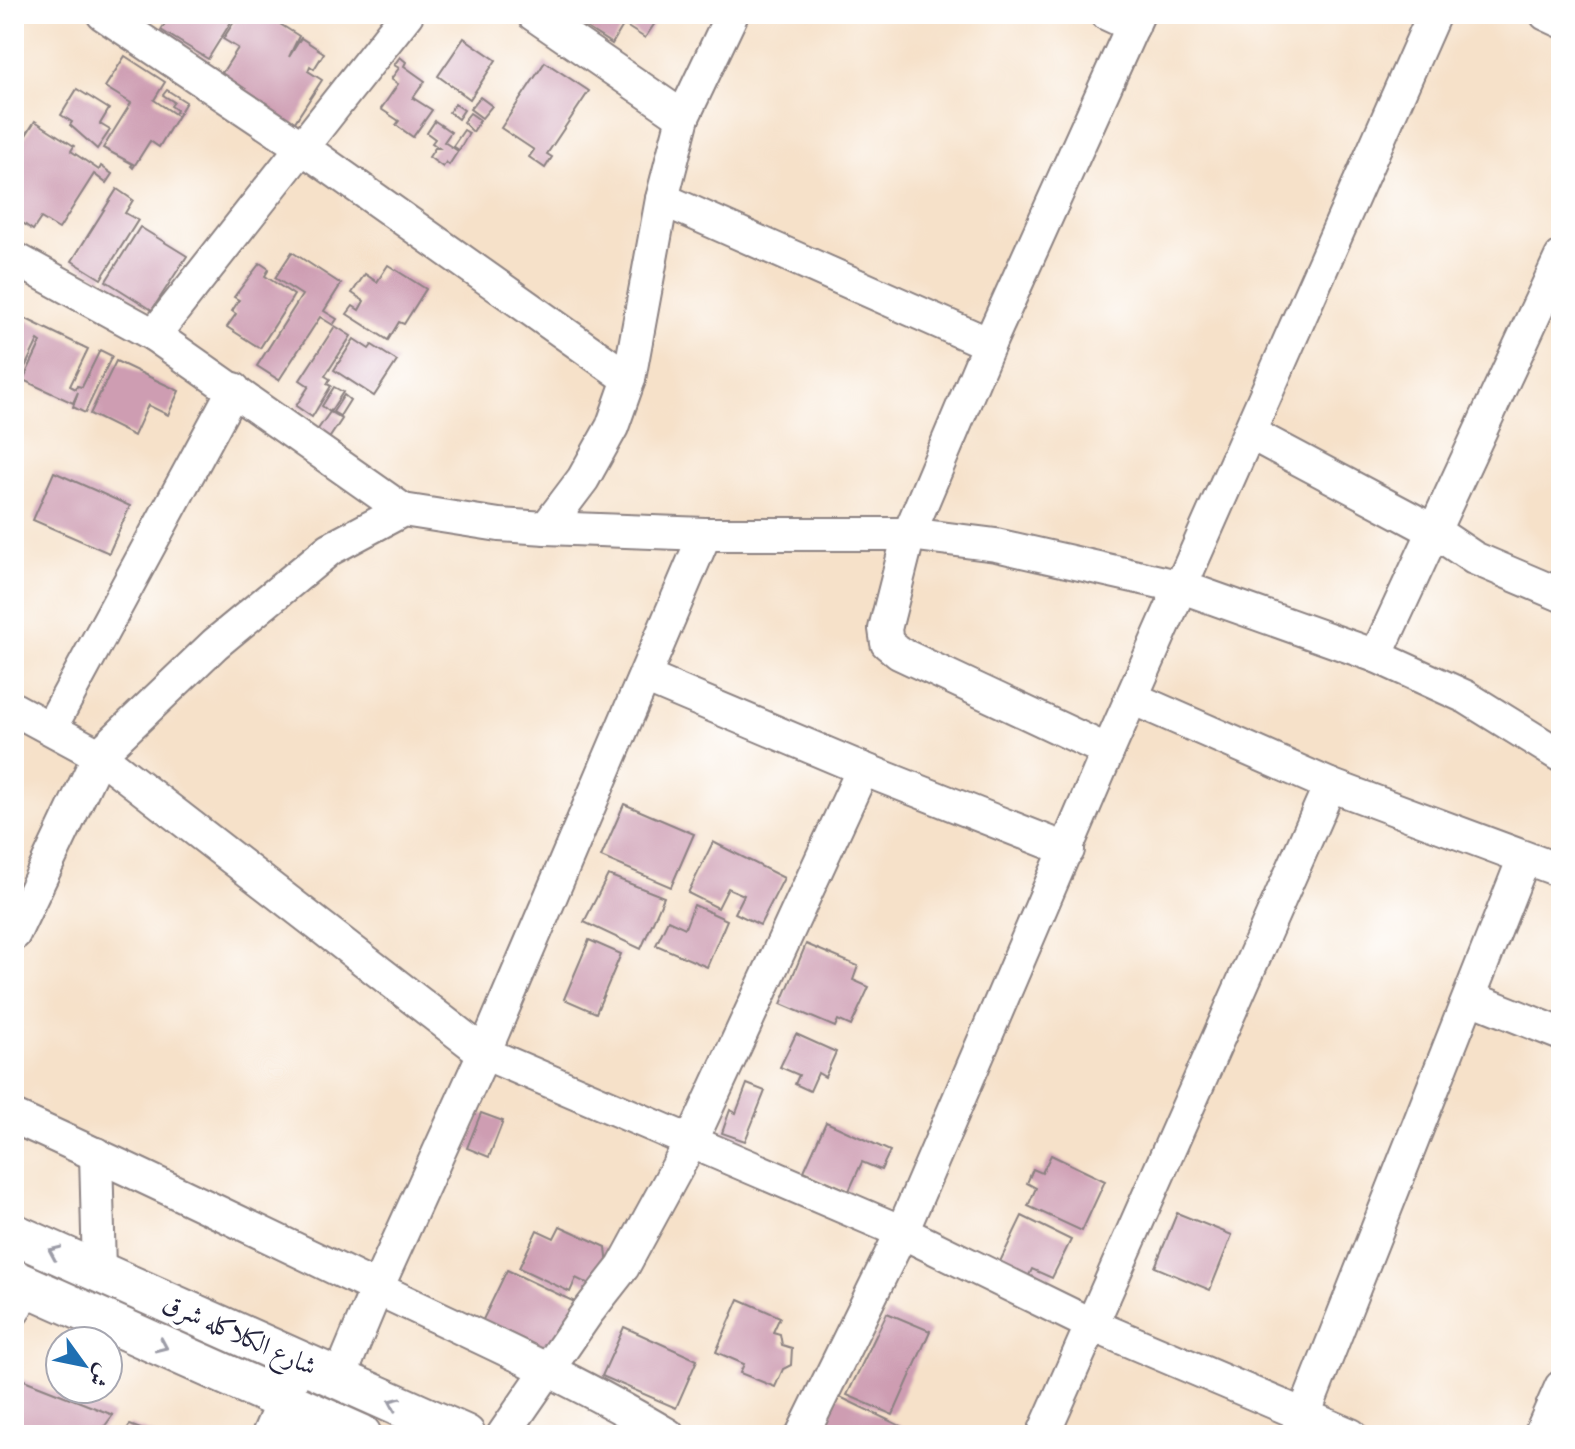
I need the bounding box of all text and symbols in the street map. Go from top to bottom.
one-way arrow [48,1245,62,1261]
street label: شارع الكلاكله شرق [156,1287,321,1388]
north arrow [44,1325,124,1405]
one-way arrow [154,1336,168,1352]
text: ش [82,1359,118,1392]
one-way arrow [387,1397,402,1413]

